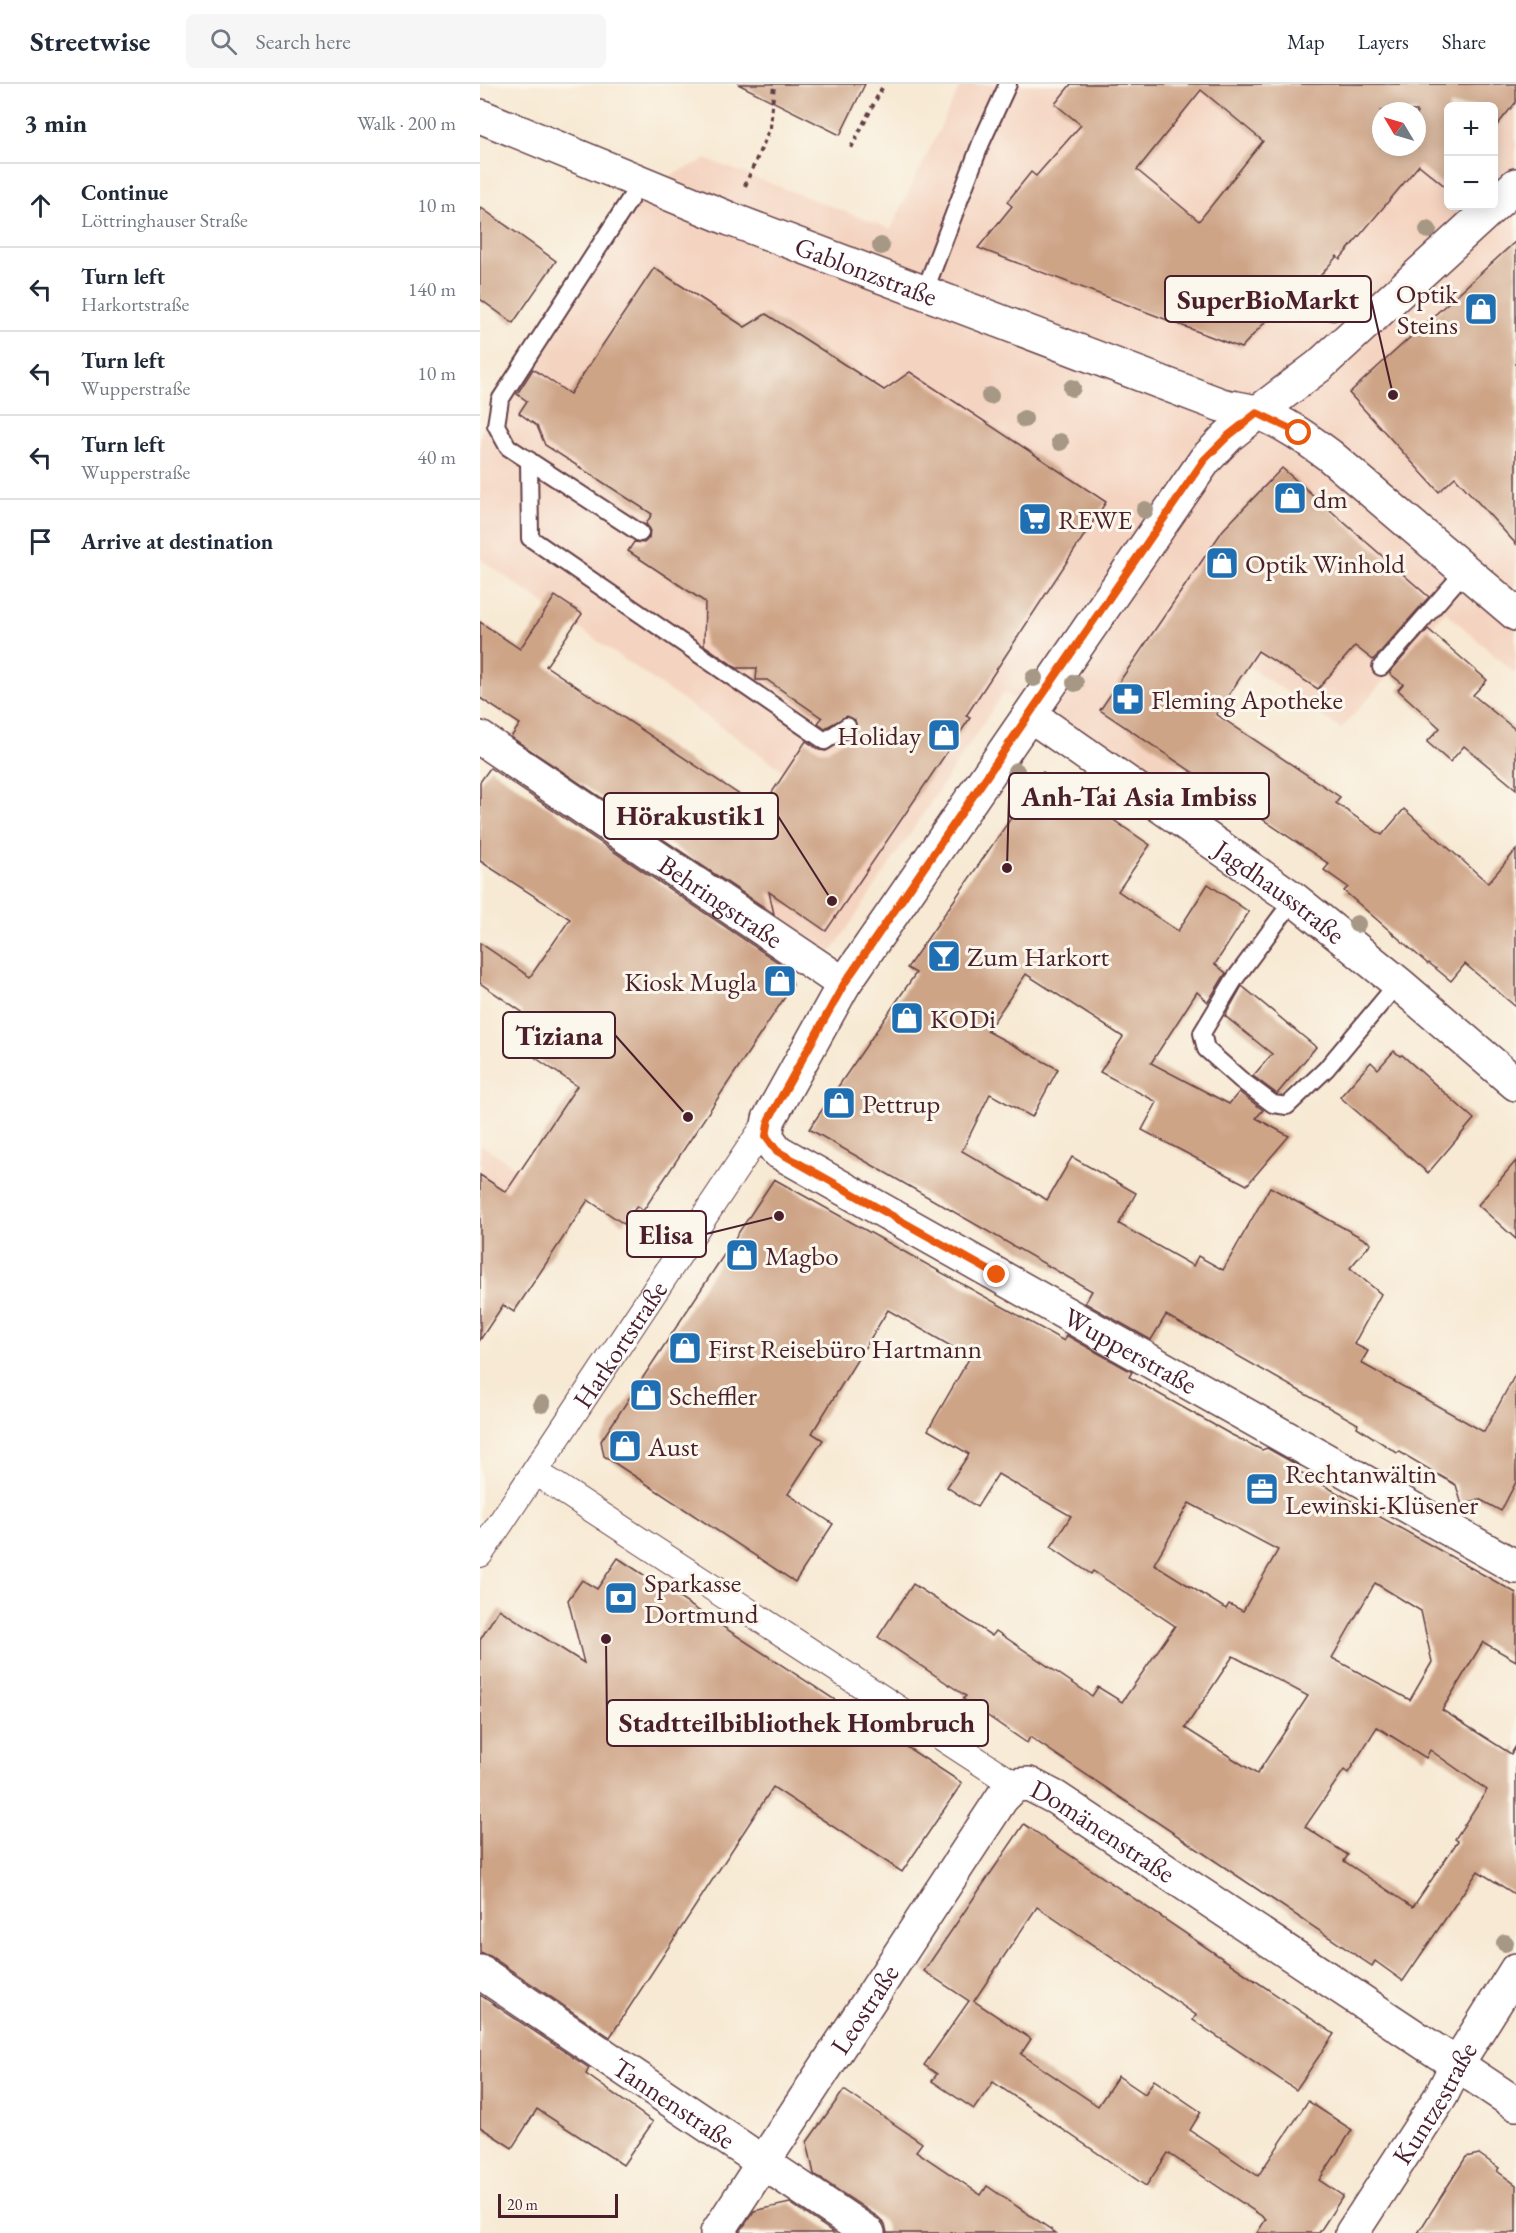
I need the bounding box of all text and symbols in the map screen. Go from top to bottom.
search box [186,14,606,68]
text: Streetwise [30,23,150,59]
icon: search [207,25,240,58]
text: Search here [255,27,351,56]
text: Map [1287,28,1325,55]
text: Layers [1358,28,1409,55]
text: Share [1442,28,1486,55]
north arrow [1372,102,1426,156]
map controls [1444,102,1498,210]
button: + [1444,102,1498,156]
text: 3 min [24,106,87,140]
text: Walk · 200 m [357,110,456,136]
button: − [1444,156,1498,210]
text: Continue [81,178,168,207]
icon: ahead [24,189,57,222]
text: 10 m [417,192,456,218]
text: Löttringhauser Straße [81,207,248,233]
street label: Gablonzstraße [790,228,942,313]
text: Turn left [81,262,165,291]
icon: left [24,273,57,306]
text: 140 m [408,276,456,302]
callout: SuperBioMarkt [1165,276,1371,322]
place label: Optik Steins [1396,276,1458,342]
text: SuperBioMarkt [1177,281,1360,317]
text: Harkortstraße [81,291,189,317]
shop icon: Optik Steins [1463,291,1499,327]
text: Turn left [81,346,165,375]
icon: left [24,357,57,390]
text: 10 m [417,360,456,386]
text: Wupperstraße [81,375,190,401]
route start [1285,419,1311,445]
text: Turn left [81,430,165,459]
icon: left [24,441,57,474]
text: 40 m [417,444,456,470]
text: Wupperstraße [81,459,190,485]
shop icon: dm [1272,480,1308,516]
place label: dm [1313,481,1348,516]
supermarket icon: REWE [1017,501,1053,537]
place label: REWE [1058,502,1132,537]
icon: arrive [24,525,57,558]
text: Arrive at destination [81,527,273,556]
shop icon: Optik Winhold [1204,545,1240,581]
place label: Optik Winhold [1245,546,1405,581]
pharmacy icon: Fleming Apotheke [1110,681,1146,717]
place label: Fleming Apotheke [1151,682,1343,717]
shop icon: Holiday [926,717,962,753]
place label: Holiday [837,718,921,753]
callout: Anh-Tai Asia Imbiss [1009,773,1269,819]
text: Anh-Tai Asia Imbiss [1020,778,1257,814]
callout: Hörakustik1 [604,793,778,839]
text: Hörakustik1 [616,797,766,833]
street label: Jagdhausstraße [1206,830,1353,951]
street label: Behringstraße [652,846,790,956]
bar icon: Zum Harkort [926,938,962,974]
place label: Zum Harkort [967,939,1110,974]
shop icon: Kiosk Mugla [762,963,798,999]
place label: Kiosk Mugla [624,964,757,999]
shop icon: KODi [889,1000,925,1036]
place label: KODi [930,1001,996,1036]
callout: Tiziana [503,1012,615,1058]
text: Tiziana [515,1017,604,1053]
shop icon: Pettrup [821,1085,857,1121]
place label: Pettrup [862,1086,940,1121]
callout: Elisa [627,1211,706,1257]
text: Elisa [639,1216,694,1252]
shop icon: Magbo [724,1237,760,1273]
place label: Magbo [765,1238,839,1273]
route end [983,1261,1009,1287]
street label: Harkortstraße [564,1273,675,1415]
street label: Wupperstraße [1058,1299,1204,1402]
shop icon: First Reisebüro Hartmann [667,1330,703,1366]
place label: First Reisebüro Hartmann [708,1331,982,1366]
shop icon: Scheffler [628,1377,664,1413]
place label: Scheffler [669,1378,757,1413]
shop icon: Aust [607,1428,643,1464]
place label: Aust [647,1429,699,1464]
place label: Rechtanwältin Lewinski-Klüsener [1285,1456,1478,1522]
office icon: Rechtanwältin Lewinski-Klüsener [1244,1471,1280,1507]
place label: Sparkasse Dortmund [644,1565,759,1631]
bank icon: Sparkasse Dortmund [603,1580,639,1616]
callout: Stadtteilbibliothek Hombruch [607,1700,988,1746]
text: Stadtteilbibliothek Hombruch [619,1704,976,1740]
street label: Domänenstraße [1025,1771,1182,1890]
street label: Leostraße [822,1957,906,2060]
street label: Kuntzestraße [1384,2035,1484,2171]
street label: Tannenstraße [606,2049,742,2156]
scale bar [498,2191,618,2218]
text: 20 m [507,2194,538,2215]

